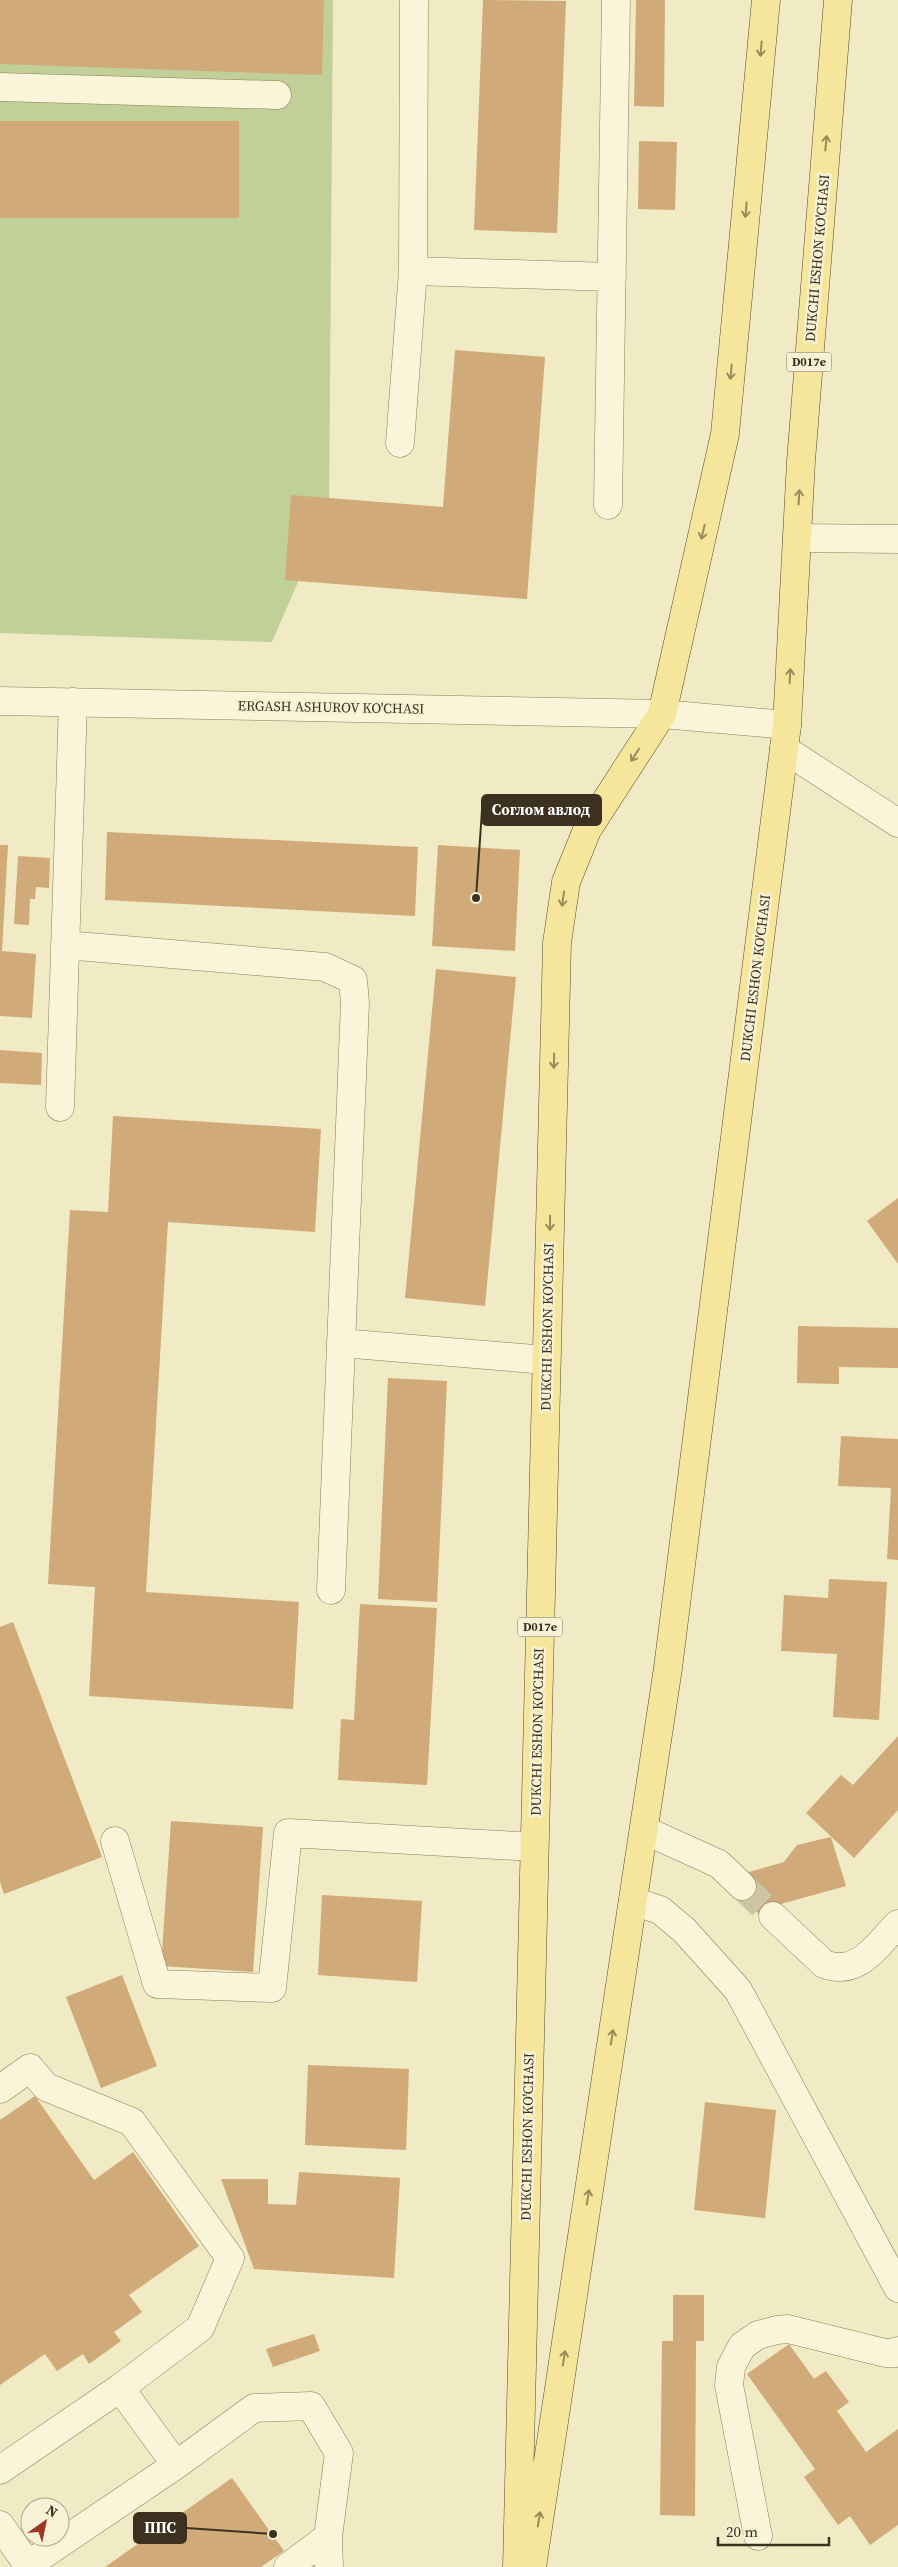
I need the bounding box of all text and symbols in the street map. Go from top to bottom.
one-way arrow [756,40,766,56]
one-way arrow [822,135,831,151]
street label: DUKCHI ESHON KO'CHASI [800,173,834,343]
one-way arrow [741,202,751,218]
road number: D017e [786,352,832,372]
one-way arrow [726,364,736,380]
one-way arrow [795,489,804,505]
one-way arrow [698,523,707,539]
one-way arrow [785,669,794,685]
street label: ERGASH ASHUROV KO'CHASI [237,695,425,719]
one-way arrow [630,748,640,762]
callout: Соглом авлод [482,795,601,825]
text: Соглом авлод [492,799,590,820]
one-way arrow [558,891,568,907]
street label: DUKCHI ESHON KO'CHASI [735,893,775,1063]
one-way arrow [549,1052,559,1069]
one-way arrow [545,1215,555,1231]
street label: DUKCHI ESHON KO'CHASI [536,1243,558,1411]
road number: D017e [518,1618,562,1636]
street label: DUKCHI ESHON KO'CHASI [526,1648,548,1816]
one-way arrow [607,2029,617,2045]
street label: DUKCHI ESHON KO'CHASI [516,2053,538,2221]
one-way arrow [583,2190,593,2206]
one-way arrow [559,2350,569,2366]
north arrow [20,2497,70,2547]
text: N [42,2500,62,2522]
one-way arrow [535,2511,545,2527]
callout: ППС [134,2513,186,2543]
scale bar [718,2514,829,2546]
text: ППС [144,2517,176,2538]
text: 20 m [726,2521,758,2542]

